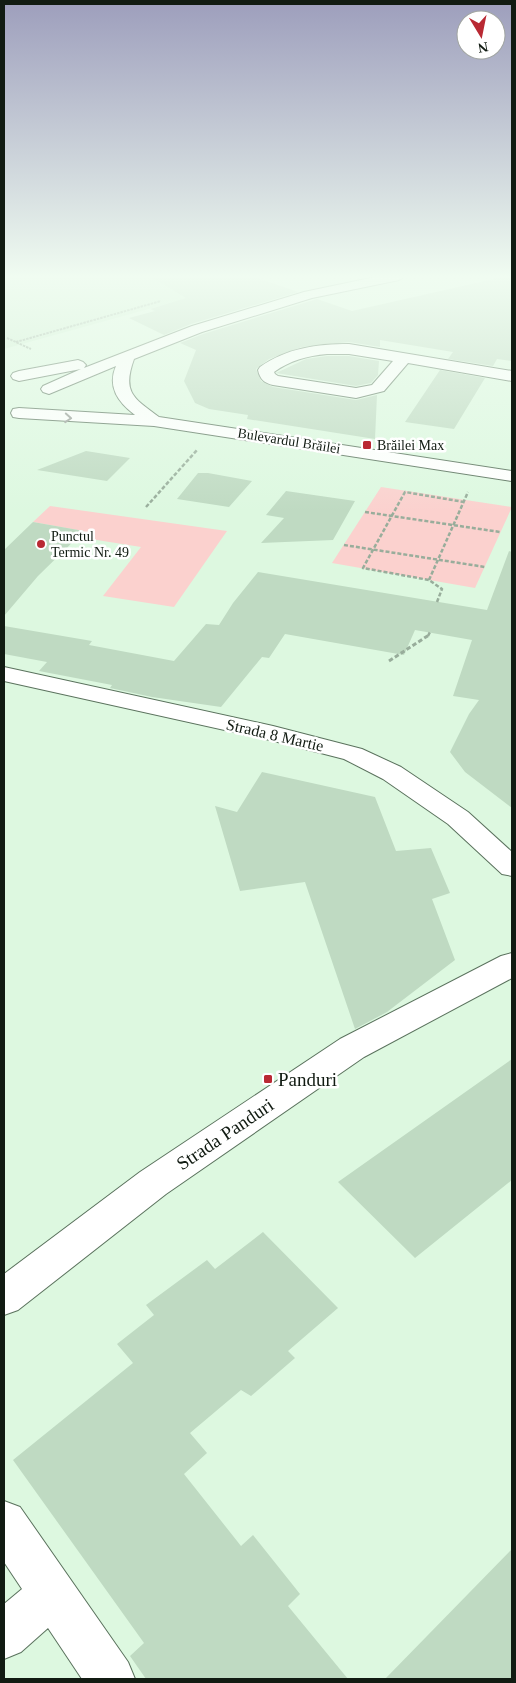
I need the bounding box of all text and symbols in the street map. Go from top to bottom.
north arrow [456,10,506,60]
text: N [477,39,489,56]
one-way arrow [64,412,72,423]
street label: Bulevardul Brăilei [237,425,342,457]
place label: Brăilei Max [377,438,444,453]
marker: Brăilei Max [361,439,373,451]
place label: Punctul Termic Nr. 49 [51,529,129,560]
marker: Punctul Termic Nr. 49 [35,538,47,550]
street label: Strada 8 Martie [225,716,325,754]
place label: Panduri [278,1069,337,1090]
marker: Panduri [262,1073,274,1085]
street label: Strada Panduri [173,1094,277,1174]

